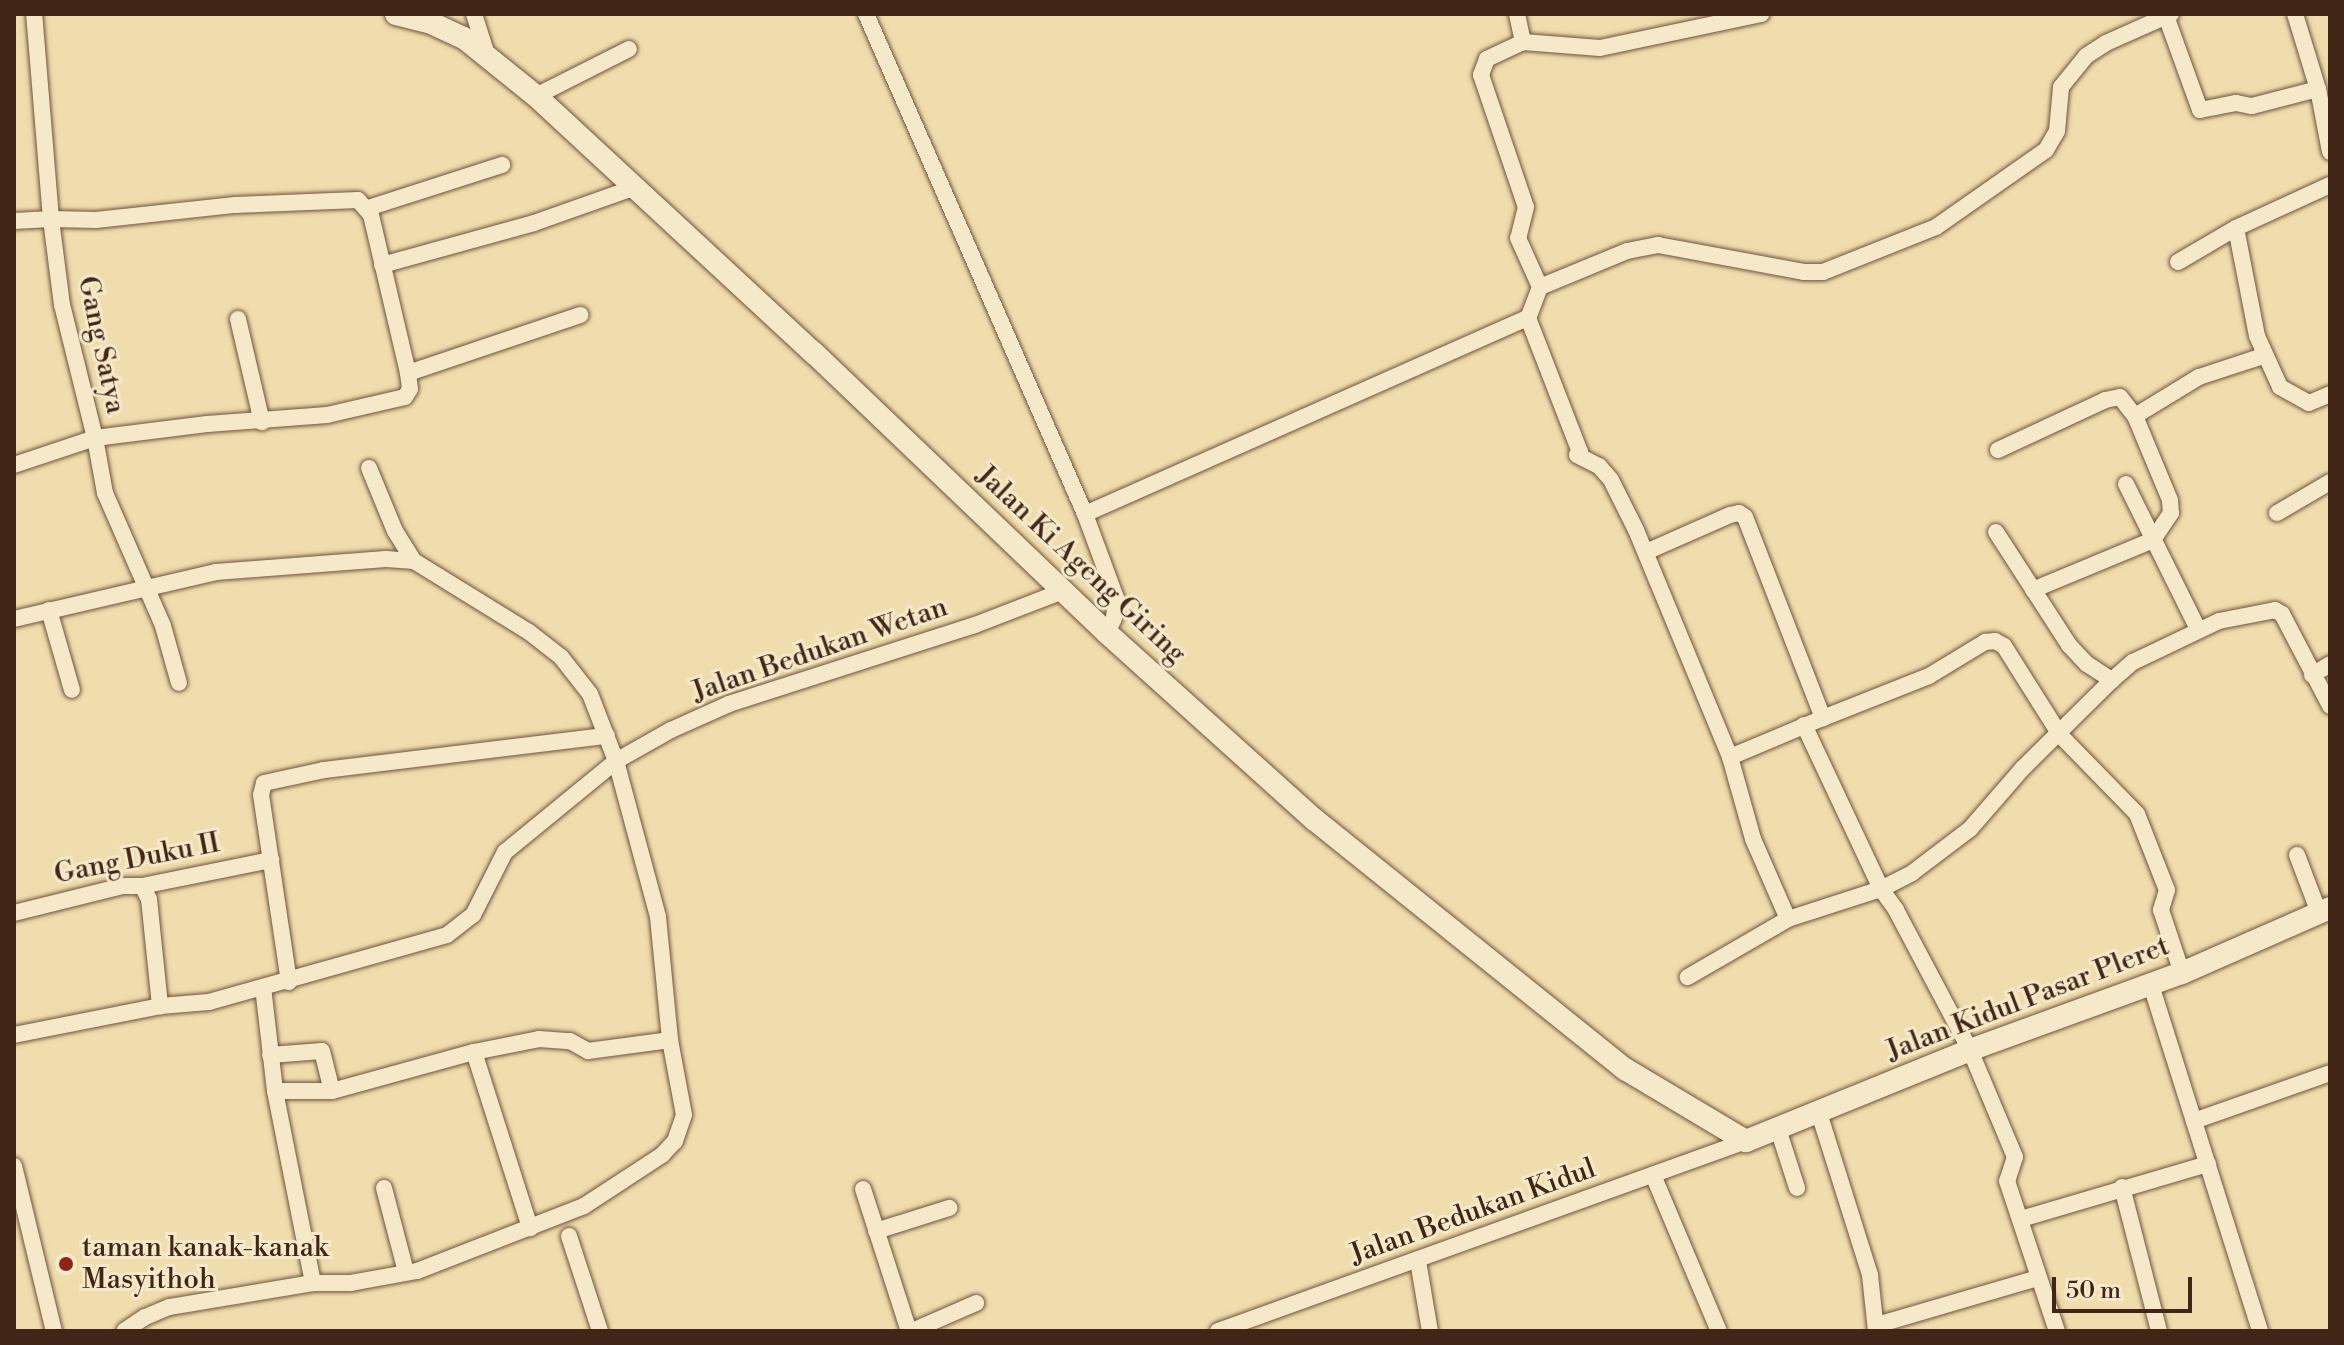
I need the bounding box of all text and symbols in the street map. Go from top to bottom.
street label: Gang Satya [70,273,132,417]
street label: Jalan Ki Ageng Giring [969,459,1193,671]
street label: Jalan Bedukan Wetan [688,591,952,709]
street label: Gang Duku II [51,826,223,892]
street label: Jalan Kidul Pasar Pleret [1882,930,2174,1068]
street label: Jalan Bedukan Kidul [1346,1152,1600,1272]
place label: taman kanak-kanak Masyithoh [82,1231,328,1297]
marker: taman kanak-kanak Masyithoh [57,1255,75,1273]
scale bar [2056,1261,2196,1311]
text: 50 m [2066,1276,2121,1306]

